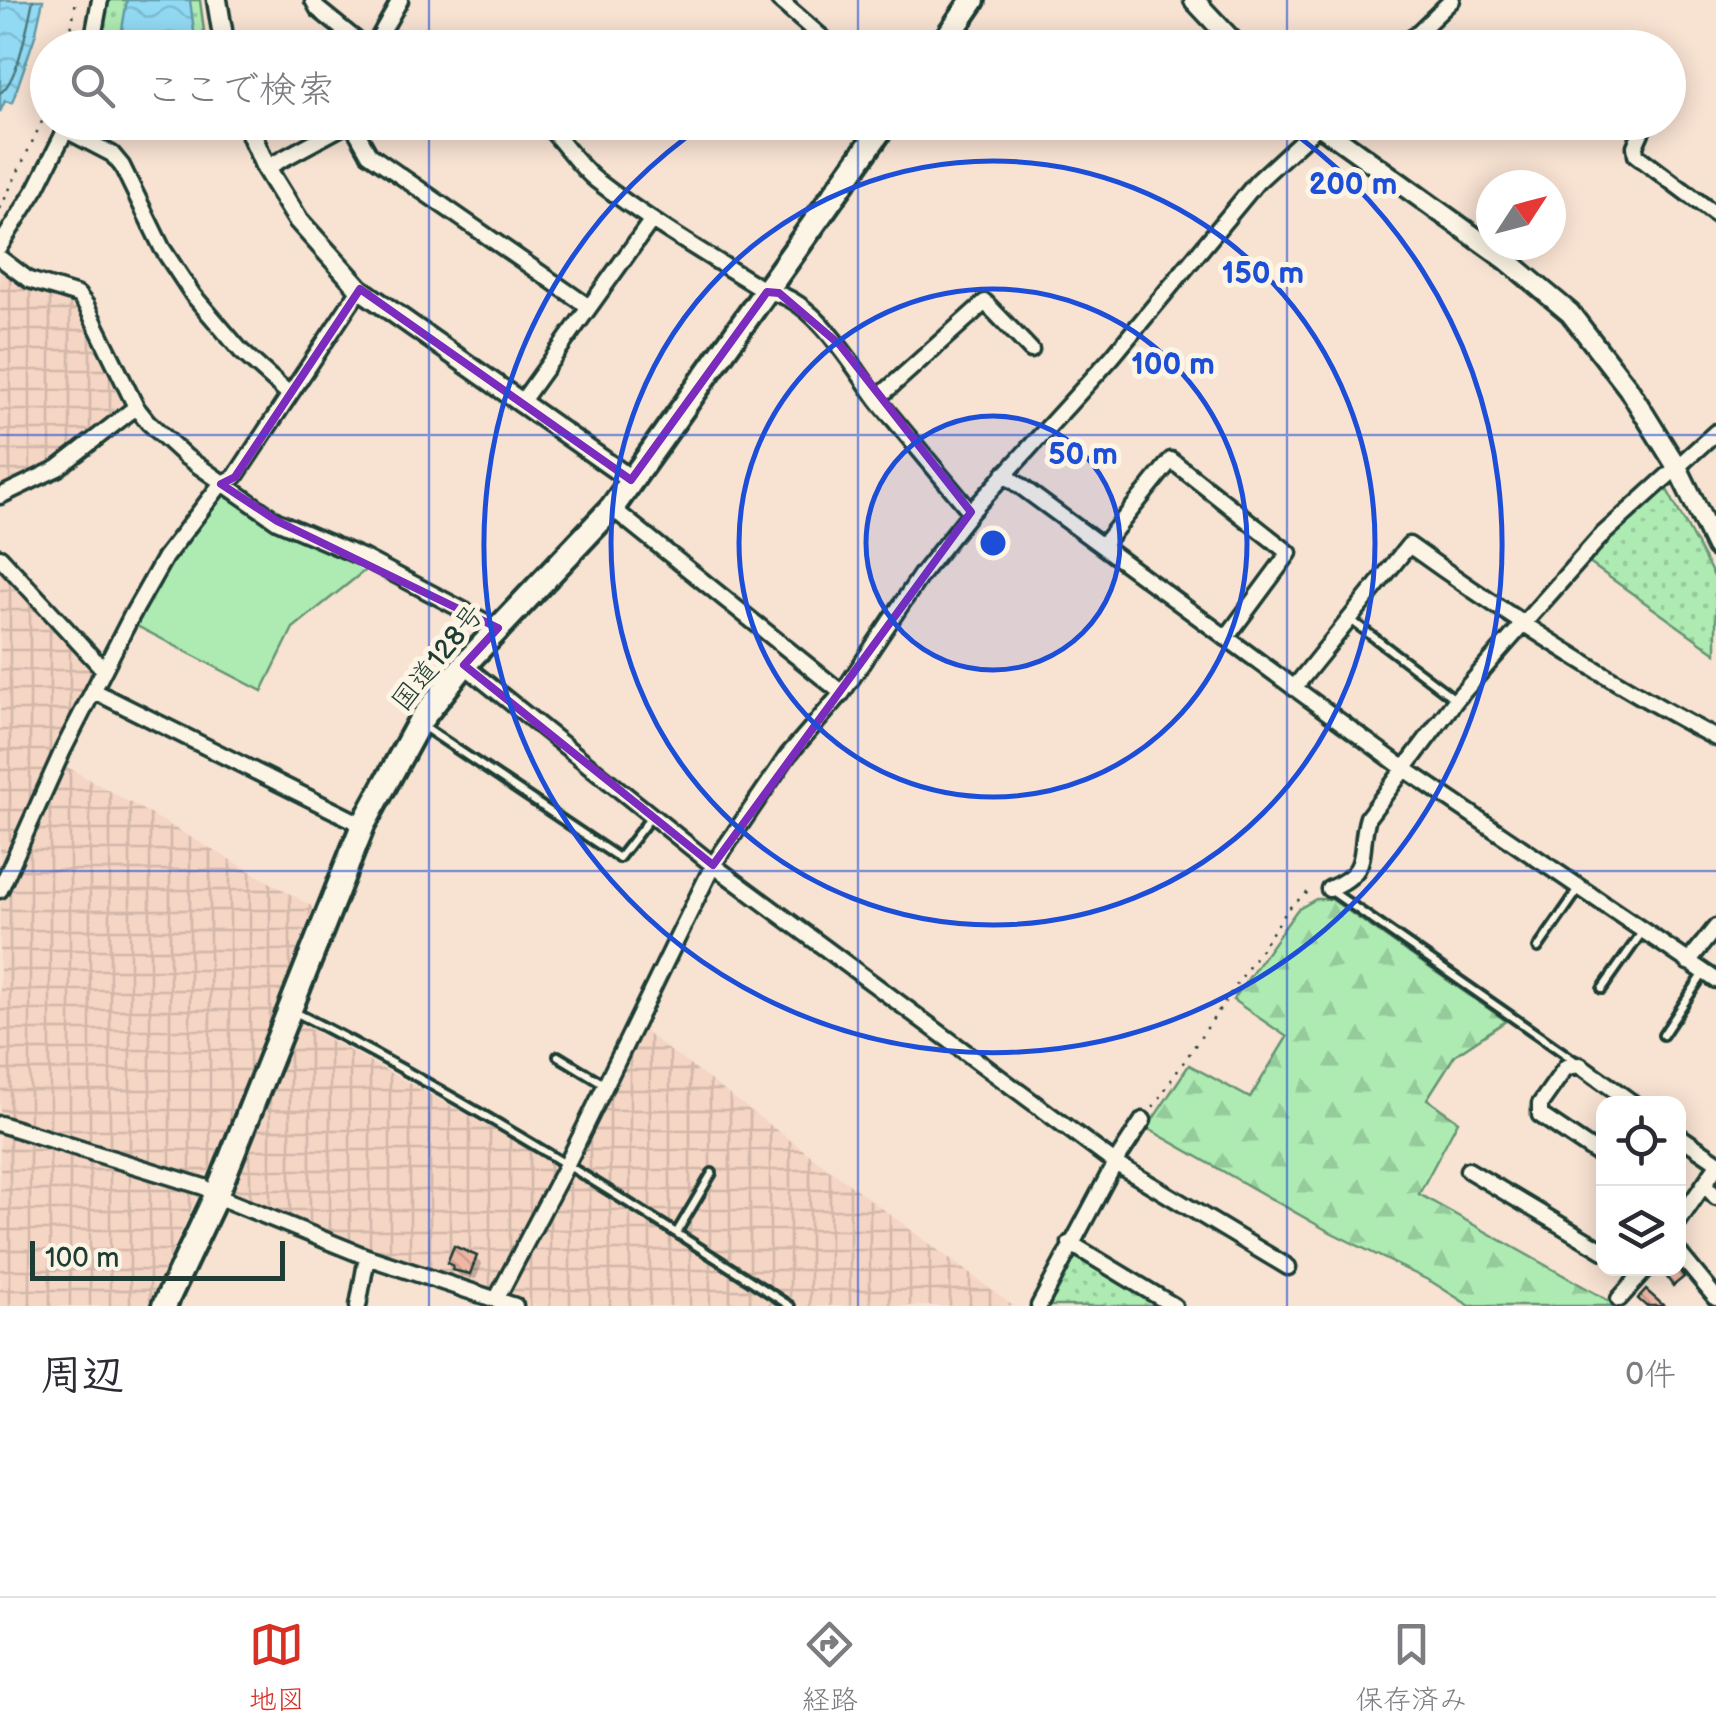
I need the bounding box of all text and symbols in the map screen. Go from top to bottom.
search box [30,30,1686,140]
icon: search [65,58,120,113]
text: ここで検索 [145,68,335,113]
text: 200 m [1309,167,1397,203]
north arrow [1476,170,1566,260]
text: 150 m [1222,256,1304,292]
text: 100 m [1131,347,1215,383]
text: 50 m [1048,437,1118,473]
centre of rings [975,525,1011,561]
street label: 国道128号 [385,598,491,718]
map controls [1596,1096,1686,1276]
button: locate [1596,1096,1686,1186]
button: layers [1596,1186,1686,1276]
scale bar [30,1236,285,1280]
text: 100 m [45,1242,119,1275]
text: 周辺 [40,1351,124,1402]
text: 0件 [1625,1356,1676,1395]
tab: 地図 [249,1617,305,1717]
tab: 経路 [802,1617,858,1717]
tab: 保存済み [1355,1617,1467,1717]

